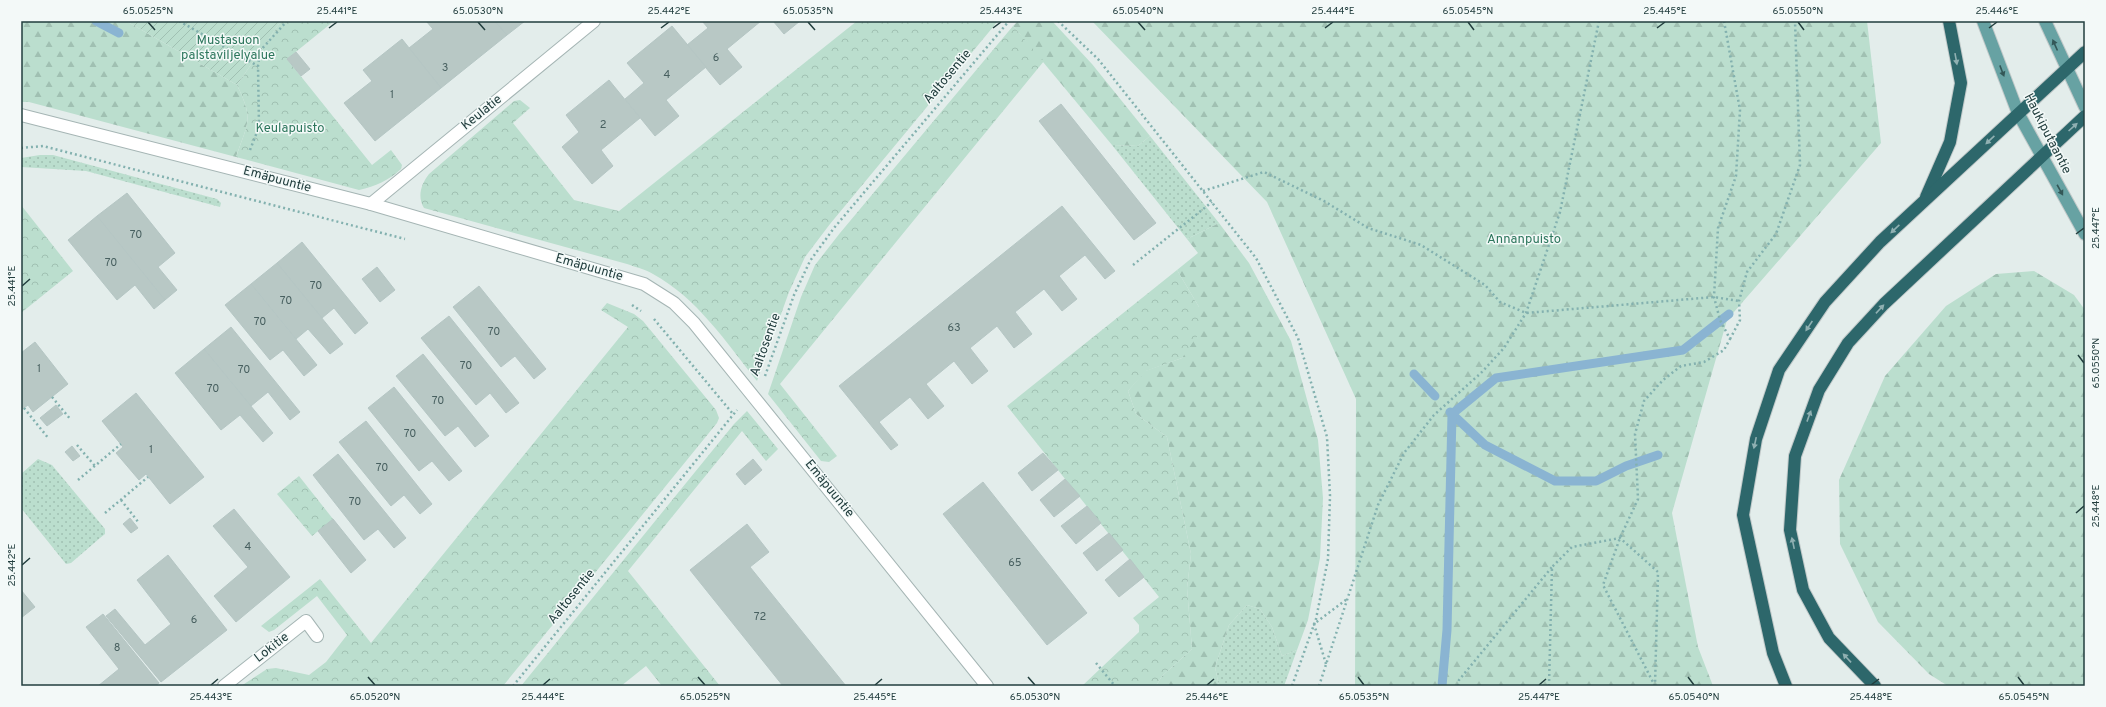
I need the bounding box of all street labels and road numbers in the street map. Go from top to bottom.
street label: Aaltosentie [921,47,975,107]
street label: Haukiputaantie [2020,91,2074,177]
street label: Keulatie [458,92,506,134]
street label: Emäpuuntie [241,163,313,197]
street label: Emäpuuntie [553,251,625,285]
street label: Aaltosentie [747,311,785,379]
street label: Emäpuuntie [801,457,857,521]
street label: Aaltosentie [545,566,599,628]
street label: Lokitie [251,629,293,667]

